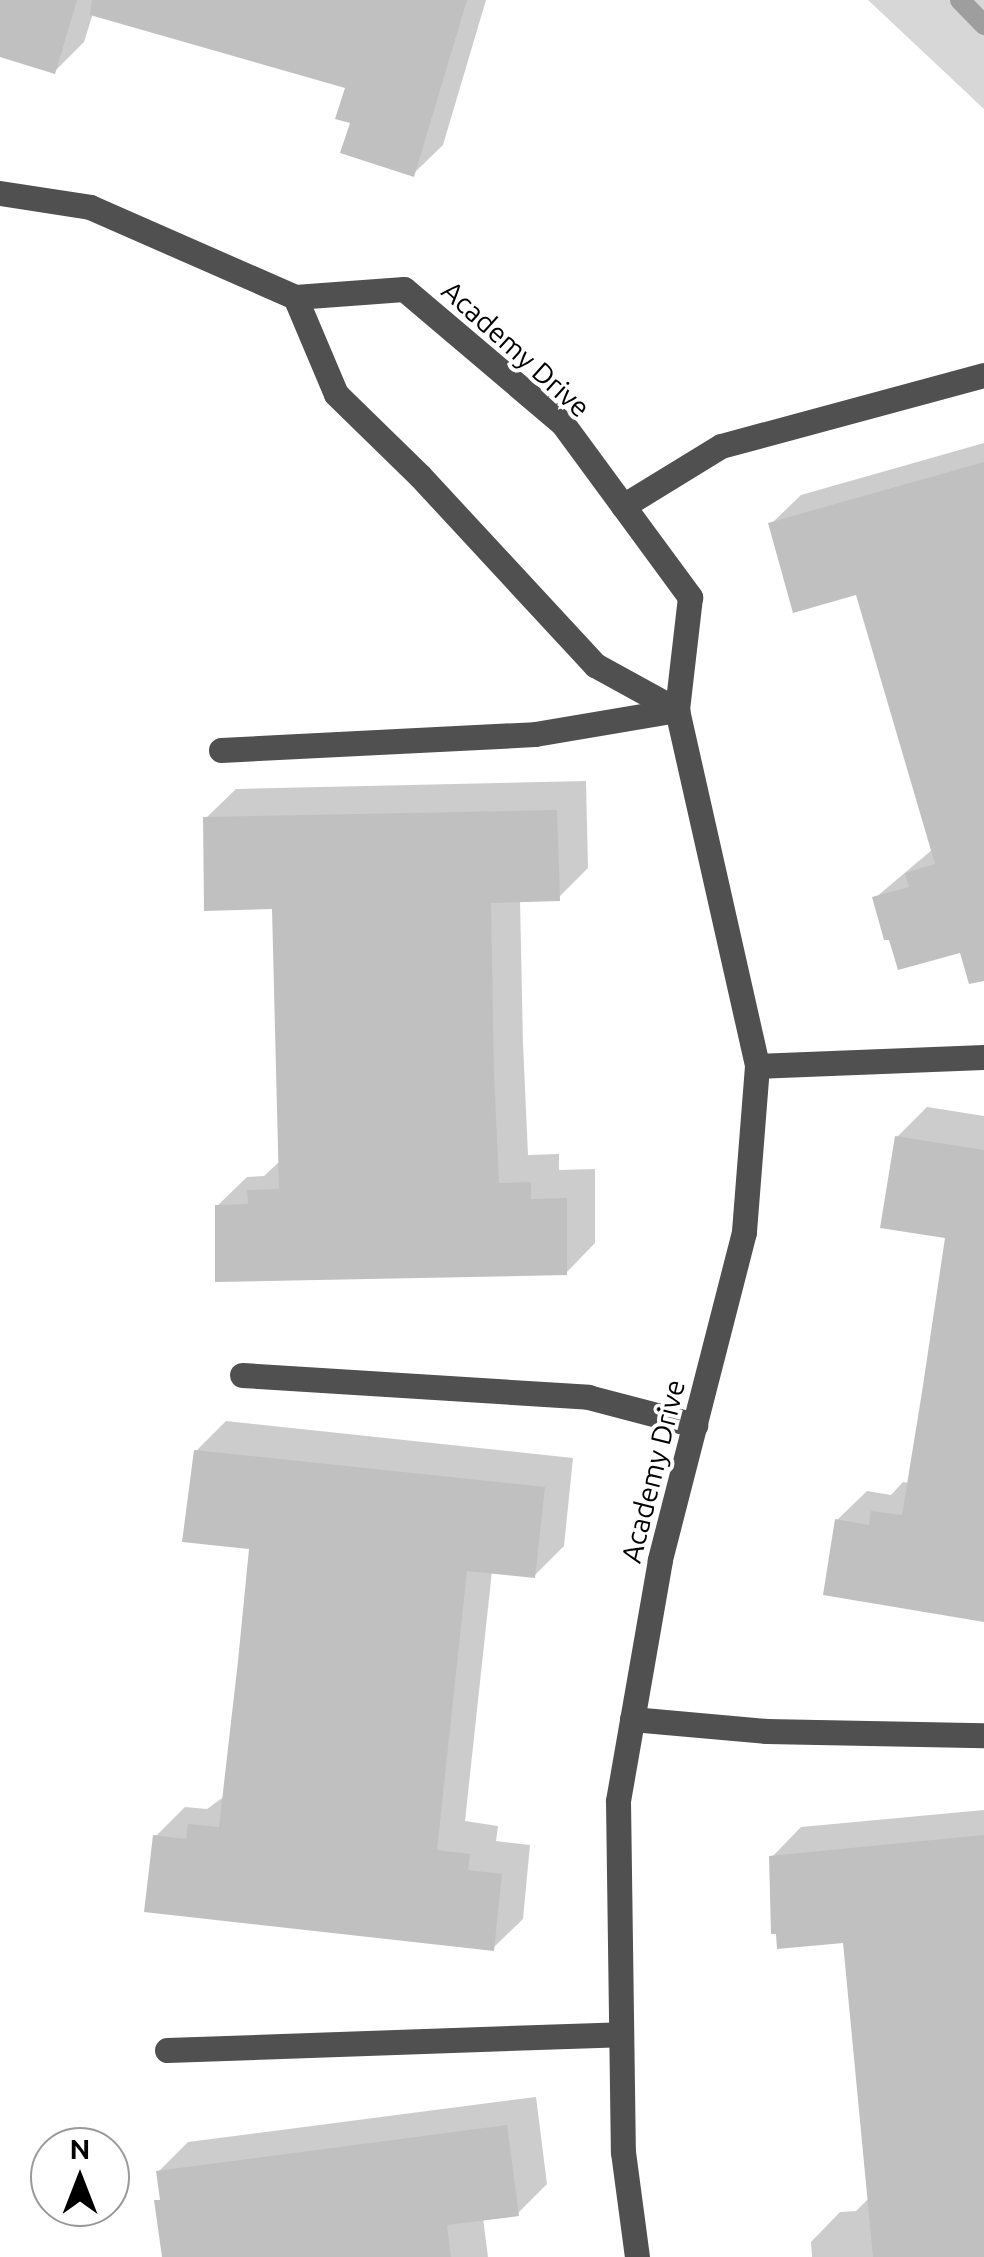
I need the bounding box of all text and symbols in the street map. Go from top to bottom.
street label: Academy Drive [435,274,597,424]
street label: Academy Drive [614,1376,692,1566]
north arrow [30,2127,130,2227]
text: N [70,2133,90,2164]

